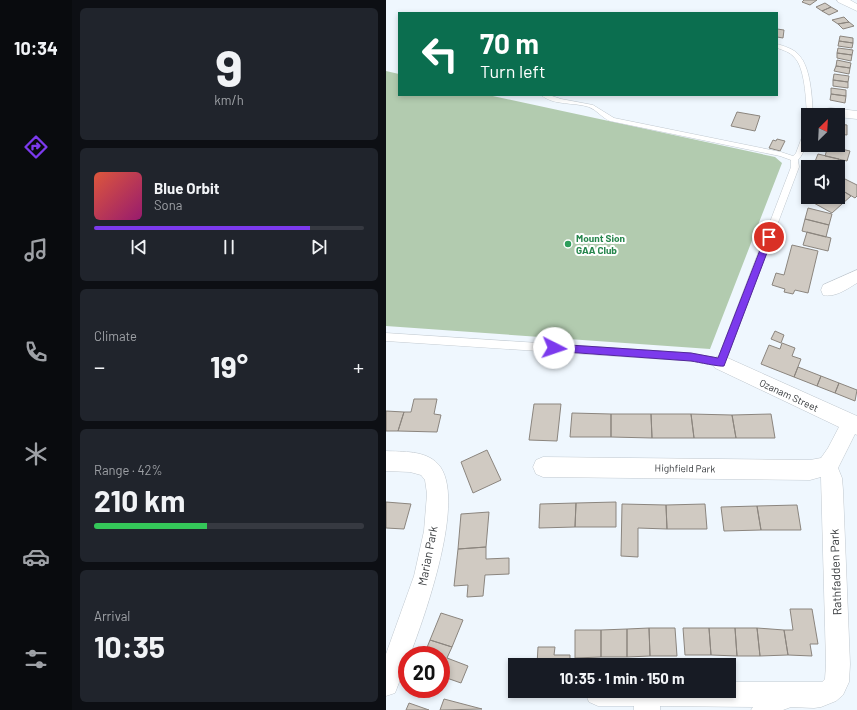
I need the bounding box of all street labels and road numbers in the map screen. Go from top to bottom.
street label: Ozanam Street [758,376,821,414]
street label: Highfield Park [655,461,715,475]
street label: Marian Park [414,525,440,587]
street label: Rathfadden Park [826,529,844,615]

